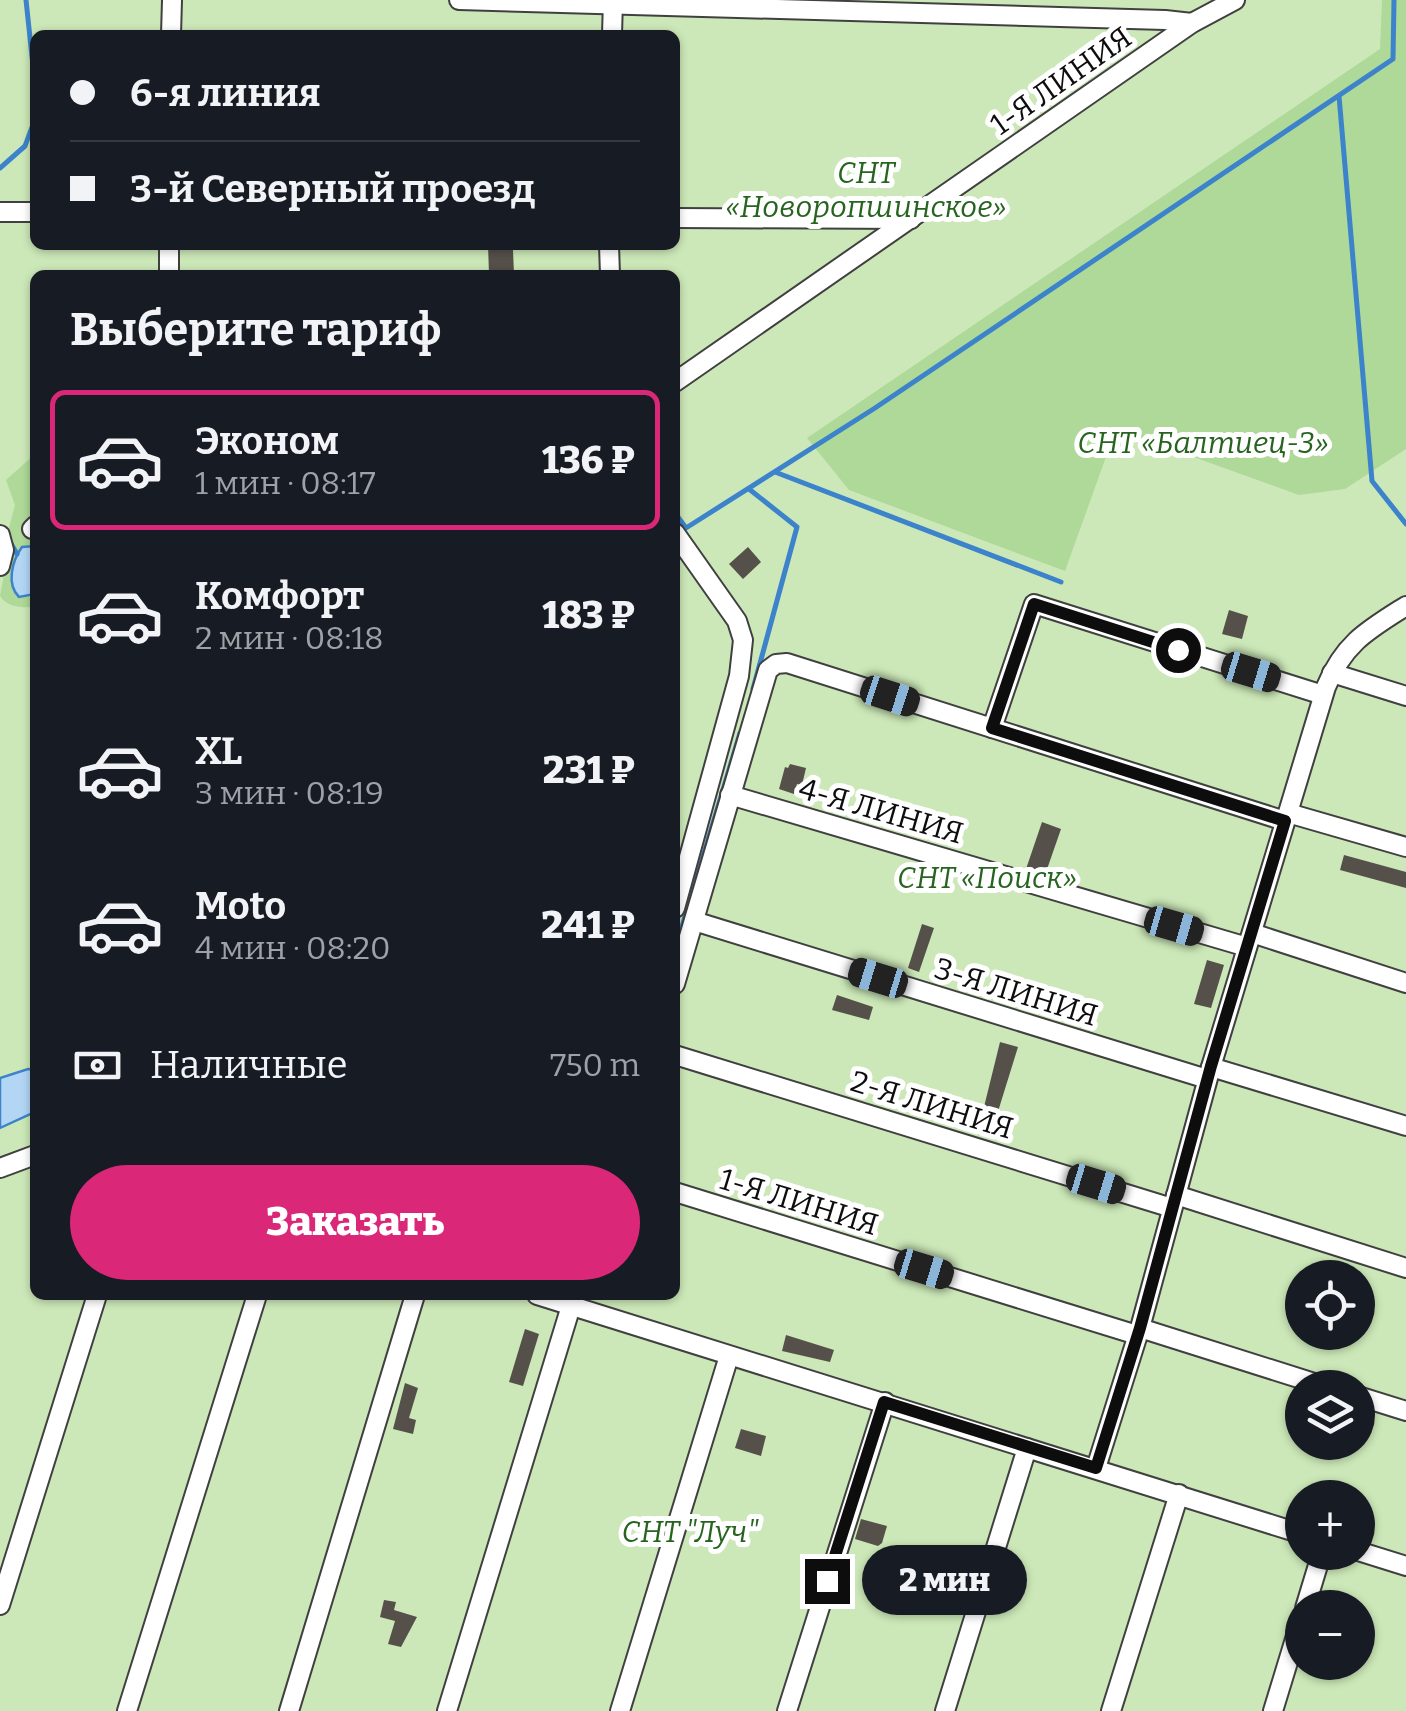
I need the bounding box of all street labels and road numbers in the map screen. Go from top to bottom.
street label: 1-Я ЛИНИЯ [984,19,1138,143]
street label: 4-Я ЛИНИЯ [795,770,967,852]
street label: 3-Я ЛИНИЯ [930,950,1102,1034]
street label: 2-Я ЛИНИЯ [846,1063,1018,1147]
street label: 1-Я ЛИНИЯ [715,1161,883,1243]

